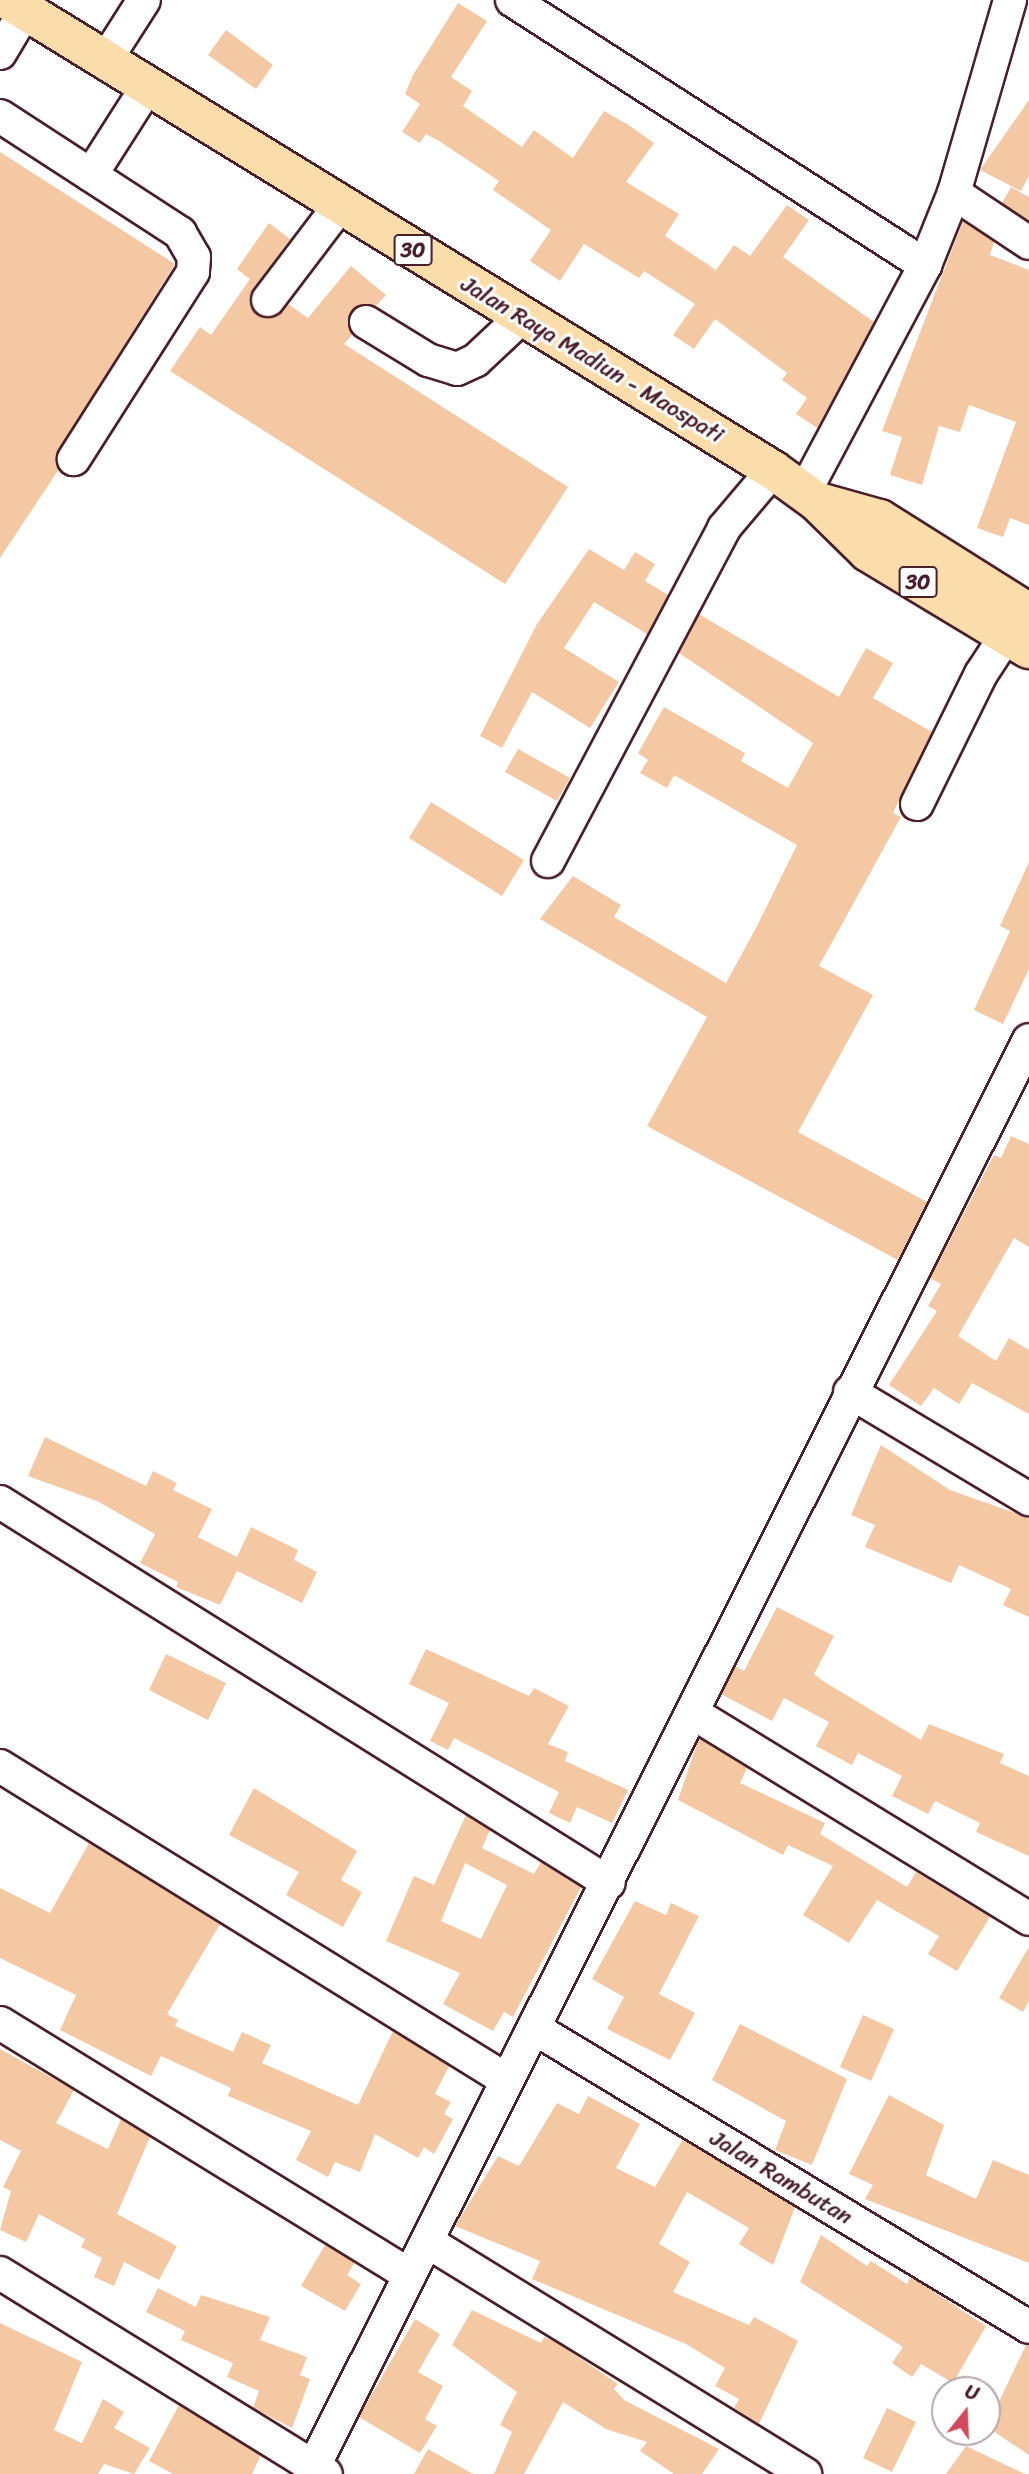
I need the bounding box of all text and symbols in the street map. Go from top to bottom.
road number: 30 [392,232,434,268]
street label: Jalan Raya Madiun - Maospati [456,270,728,450]
road number: 30 [897,564,939,600]
street label: Jalan Rambutan [705,2125,857,2231]
text: U [961,2375,983,2410]
north arrow [931,2376,1001,2446]

